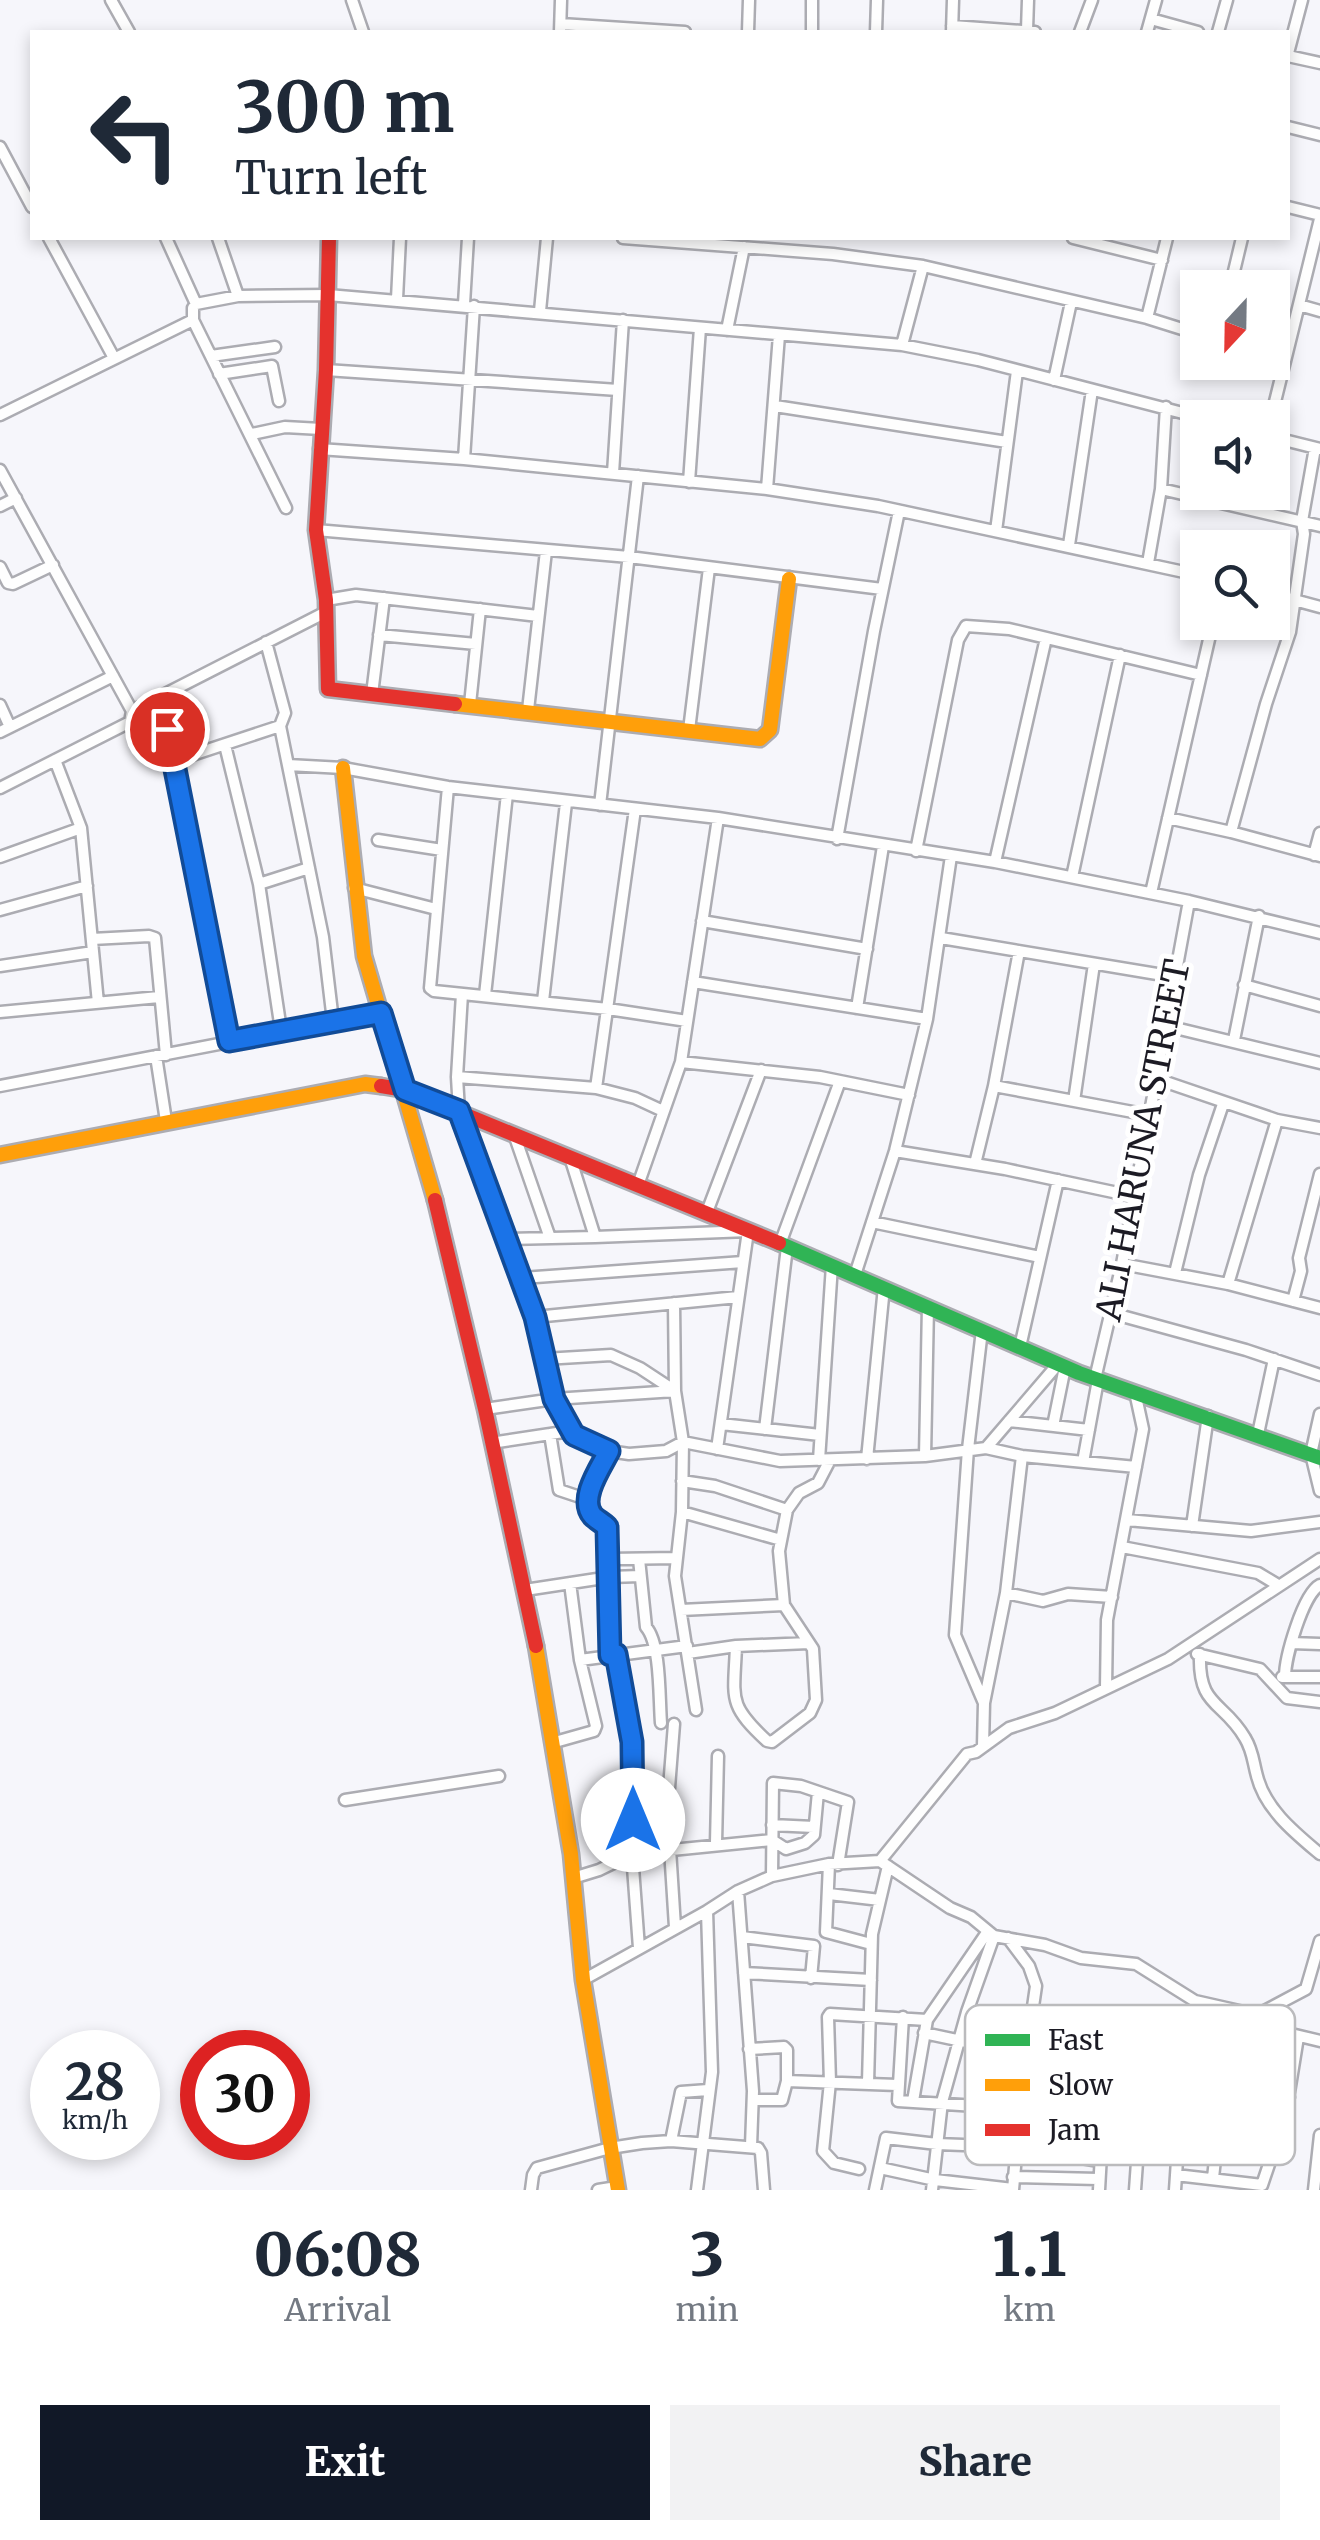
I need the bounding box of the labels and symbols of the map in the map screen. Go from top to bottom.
north arrow [1180,270,1290,380]
pin [125,687,210,772]
street label: ALI HARUNA STREET [1086,956,1200,1325]
position arrow [581,1768,685,1872]
legend [965,2005,1295,2165]
text: Fast [1048,2022,1104,2058]
speed limit sign: 30 [180,2030,310,2160]
text: Slow [1048,2067,1113,2103]
text: Jam [1047,2112,1101,2148]

